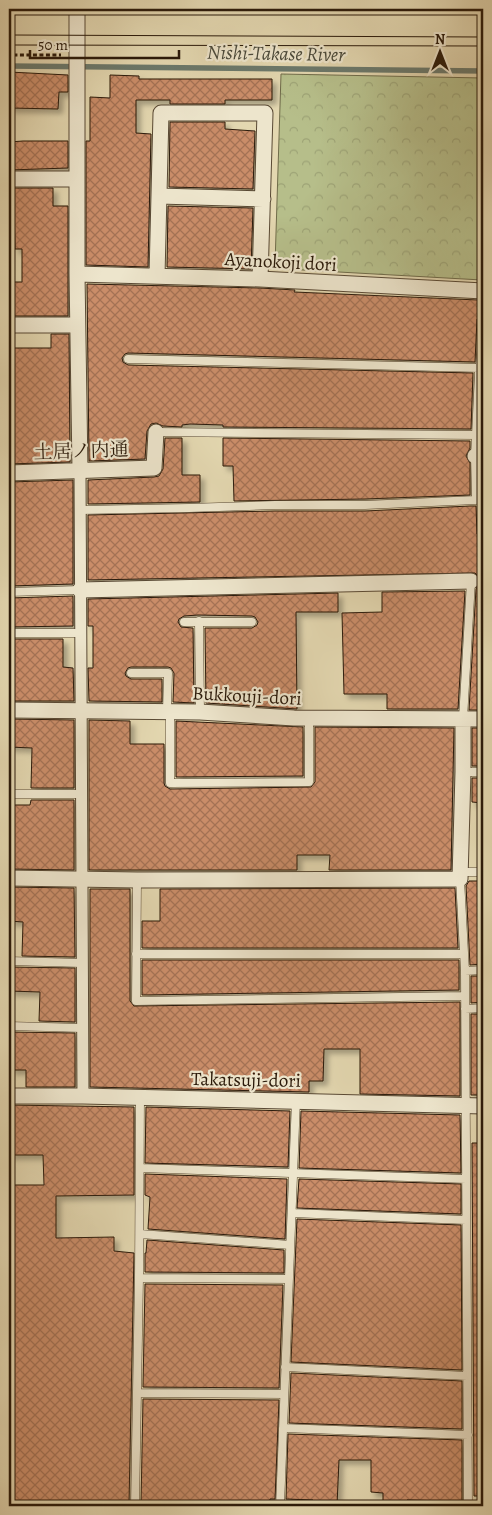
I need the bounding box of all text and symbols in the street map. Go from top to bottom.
scale bar [30,28,179,60]
north arrow [414,28,464,78]
text: N [435,30,445,49]
text: 50 m [38,35,68,55]
water label: Nishi-Takase River [207,39,346,68]
street label: Ayanokoji dori [223,246,338,278]
street label: 土居ノ内通 [33,436,129,466]
street label: Bukkouji-dori [192,680,302,712]
street label: Takatsuji-dori [191,1066,301,1094]

